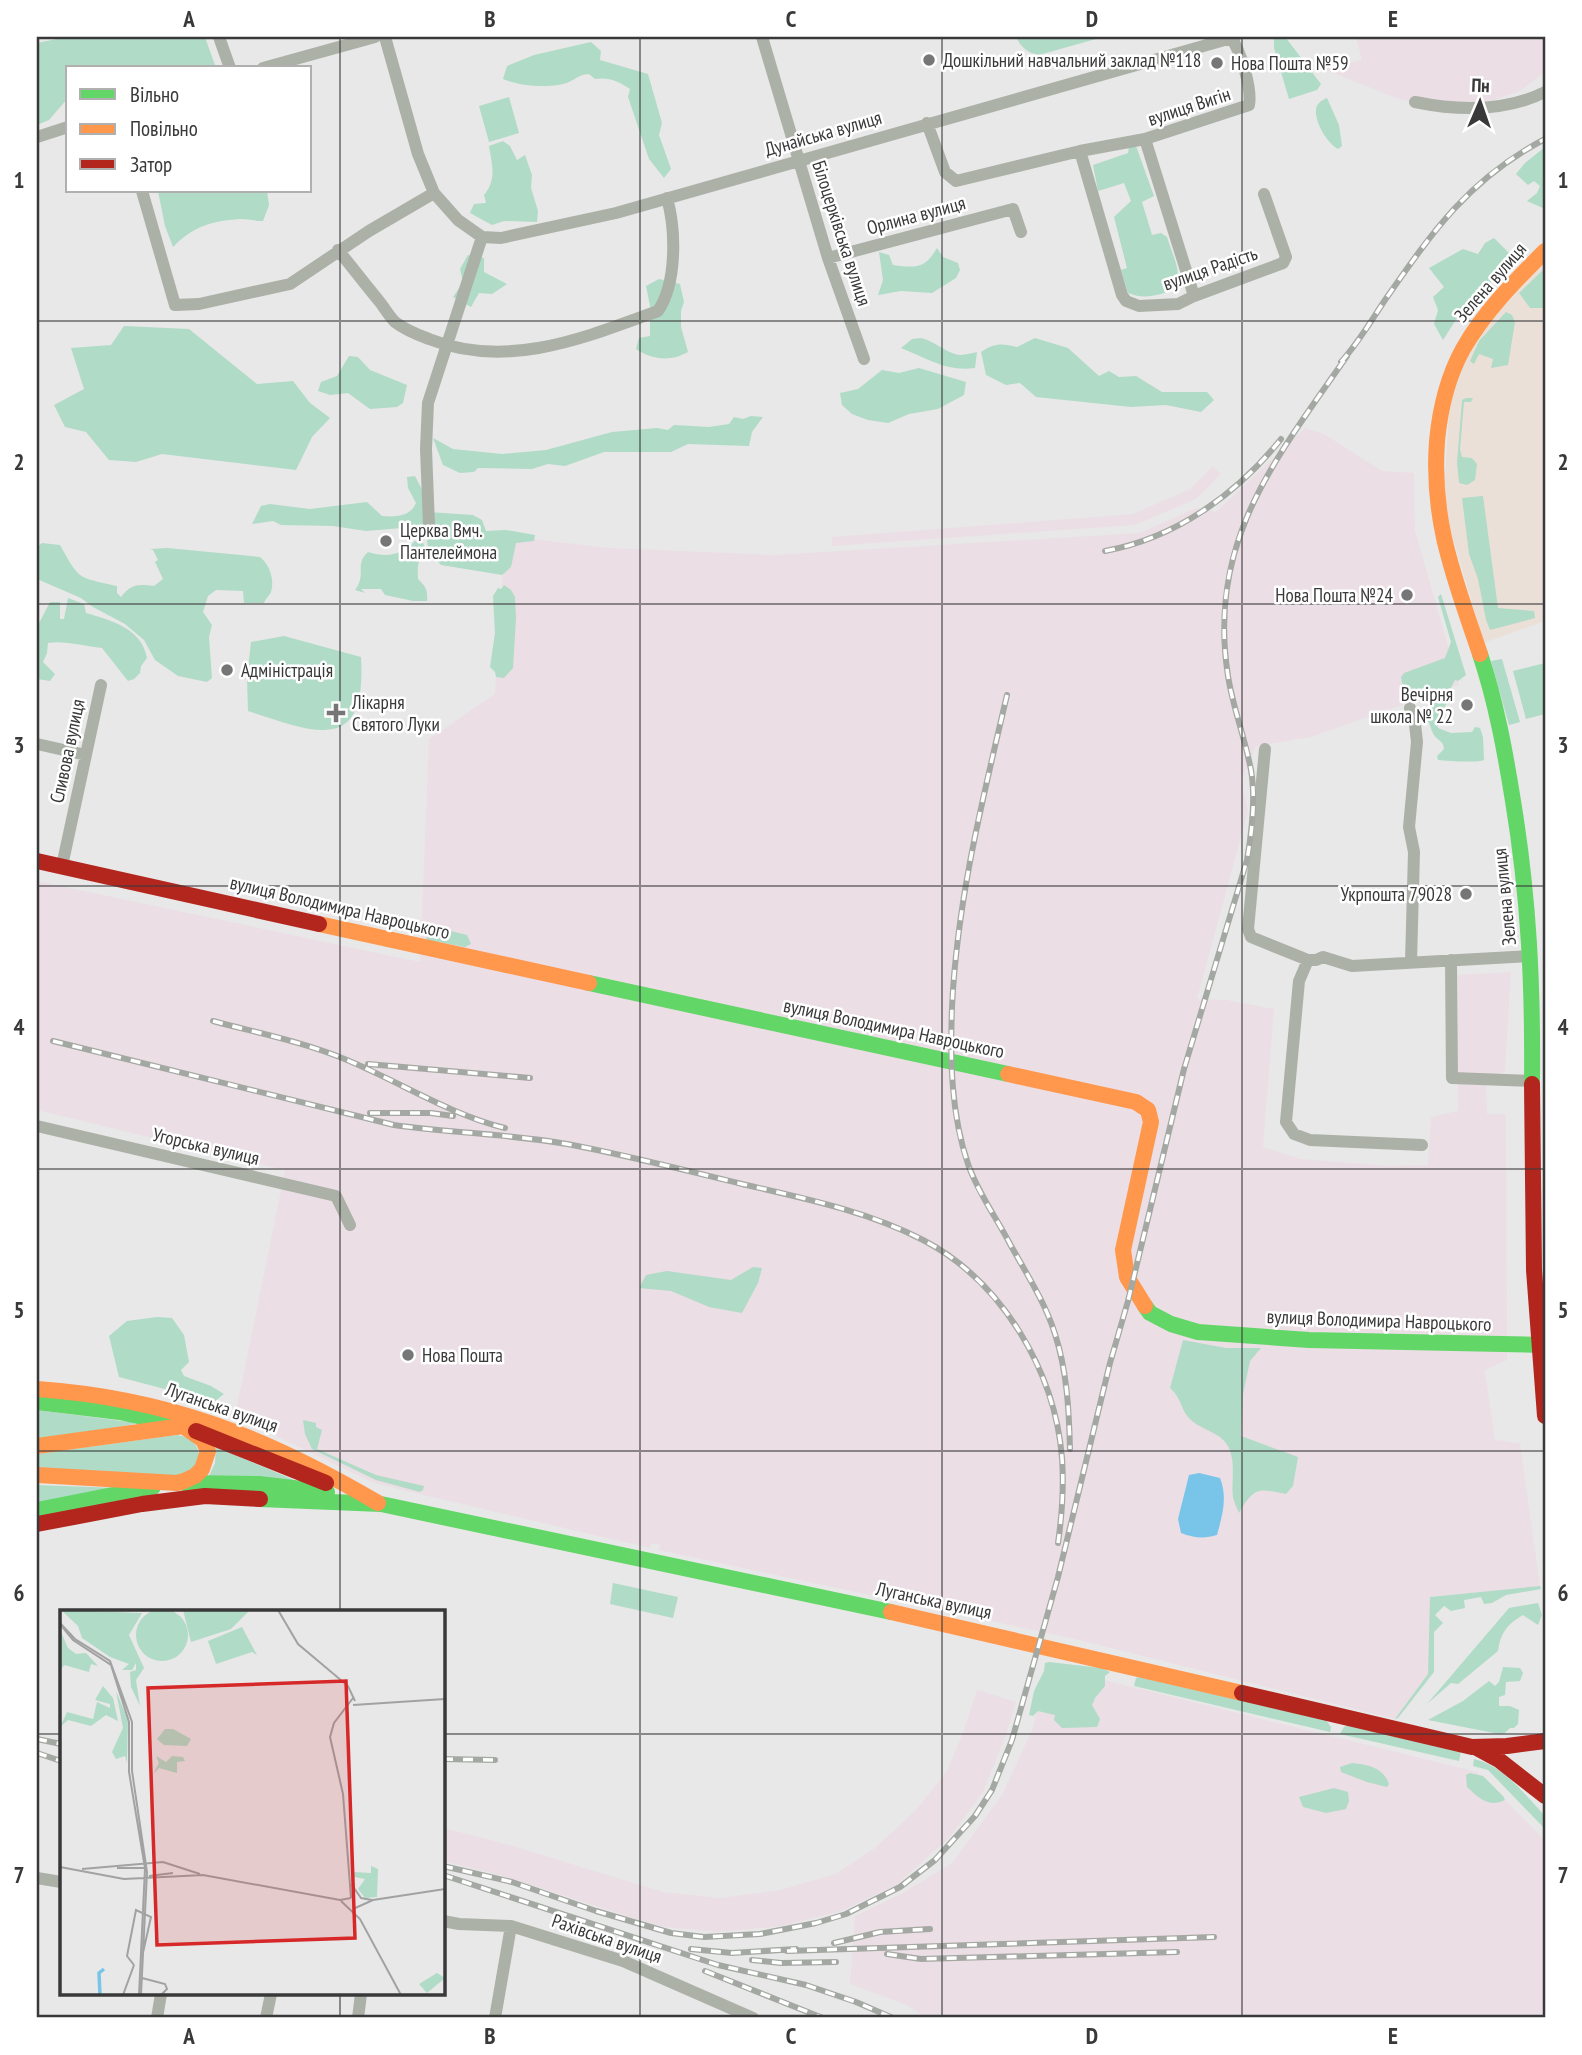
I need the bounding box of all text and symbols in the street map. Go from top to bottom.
text: A [182,4,195,33]
text: B [484,4,496,33]
text: C [786,4,797,33]
text: D [1086,4,1098,33]
text: E [1388,4,1398,33]
place label: Дошкільний навчальний заклад №118 [943,48,1201,72]
place label: Нова Пошта №59 [1231,51,1349,75]
marker: Дошкільний навчальний заклад №118 [921,52,937,68]
marker: Нова Пошта №59 [1209,55,1225,71]
legend [66,66,312,192]
north arrow [1446,66,1516,136]
text: Пн [1471,73,1490,97]
text: Вільно [130,81,179,108]
street label: вулиця Вигін [1145,81,1233,131]
street label: Дунайська вулиця [762,105,884,161]
text: Повільно [130,115,198,142]
text: Затор [130,151,172,178]
street label: Білоцерківська вулиця [807,157,877,309]
text: 1 [14,165,25,194]
text: 1 [1558,165,1569,194]
street label: Орлина вулиця [864,190,968,240]
street label: Зелена вулиця [1449,237,1531,327]
street label: вулиця Радість [1160,241,1260,295]
text: 2 [14,447,25,476]
text: 2 [1558,447,1569,476]
place label: Церква Вмч. Пантелеймона [400,518,497,564]
marker: Церква Вмч. Пантелеймона [378,533,394,549]
place label: Нова Пошта №24 [1275,583,1393,607]
marker: Нова Пошта №24 [1399,587,1415,603]
place label: Адміністрація [241,658,333,682]
marker: Адміністрація [219,662,235,678]
place label: Вечірня школа № 22 [1370,682,1453,728]
place label: Лікарня Святого Луки [351,690,440,736]
street label: Сливова вулиця [44,697,90,805]
marker: Вечірня школа № 22 [1459,697,1475,713]
marker: Лікарня Святого Луки [326,703,346,723]
text: 3 [14,730,25,759]
text: 3 [1558,730,1569,759]
street label: Зелена вулиця [1487,847,1521,947]
street label: вулиця Володимира Навроцького [228,870,452,944]
place label: Укрпошта 79028 [1341,882,1452,906]
marker: Укрпошта 79028 [1458,886,1474,902]
street label: вулиця Володимира Навроцького [782,993,1006,1063]
text: 4 [14,1012,25,1041]
text: 4 [1558,1012,1569,1041]
street label: Угорська вулиця [150,1122,262,1170]
text: 5 [14,1295,25,1324]
text: 5 [1558,1295,1569,1324]
street label: вулиця Володимира Навроцького [1266,1304,1492,1336]
place label: Нова Пошта [422,1343,503,1367]
marker: Нова Пошта [400,1347,416,1363]
street label: Луганська вулиця [162,1376,281,1437]
street label: Луганська вулиця [873,1576,994,1624]
text: 6 [14,1578,25,1607]
text: 6 [1558,1578,1569,1607]
inset map [60,1610,444,1996]
text: 7 [14,1860,25,1889]
text: 7 [1558,1860,1569,1889]
street label: Рахівська вулиця [549,1908,665,1968]
text: A [182,2021,195,2050]
text: B [484,2021,496,2050]
text: C [786,2021,797,2050]
text: D [1086,2021,1098,2050]
text: E [1388,2021,1398,2050]

